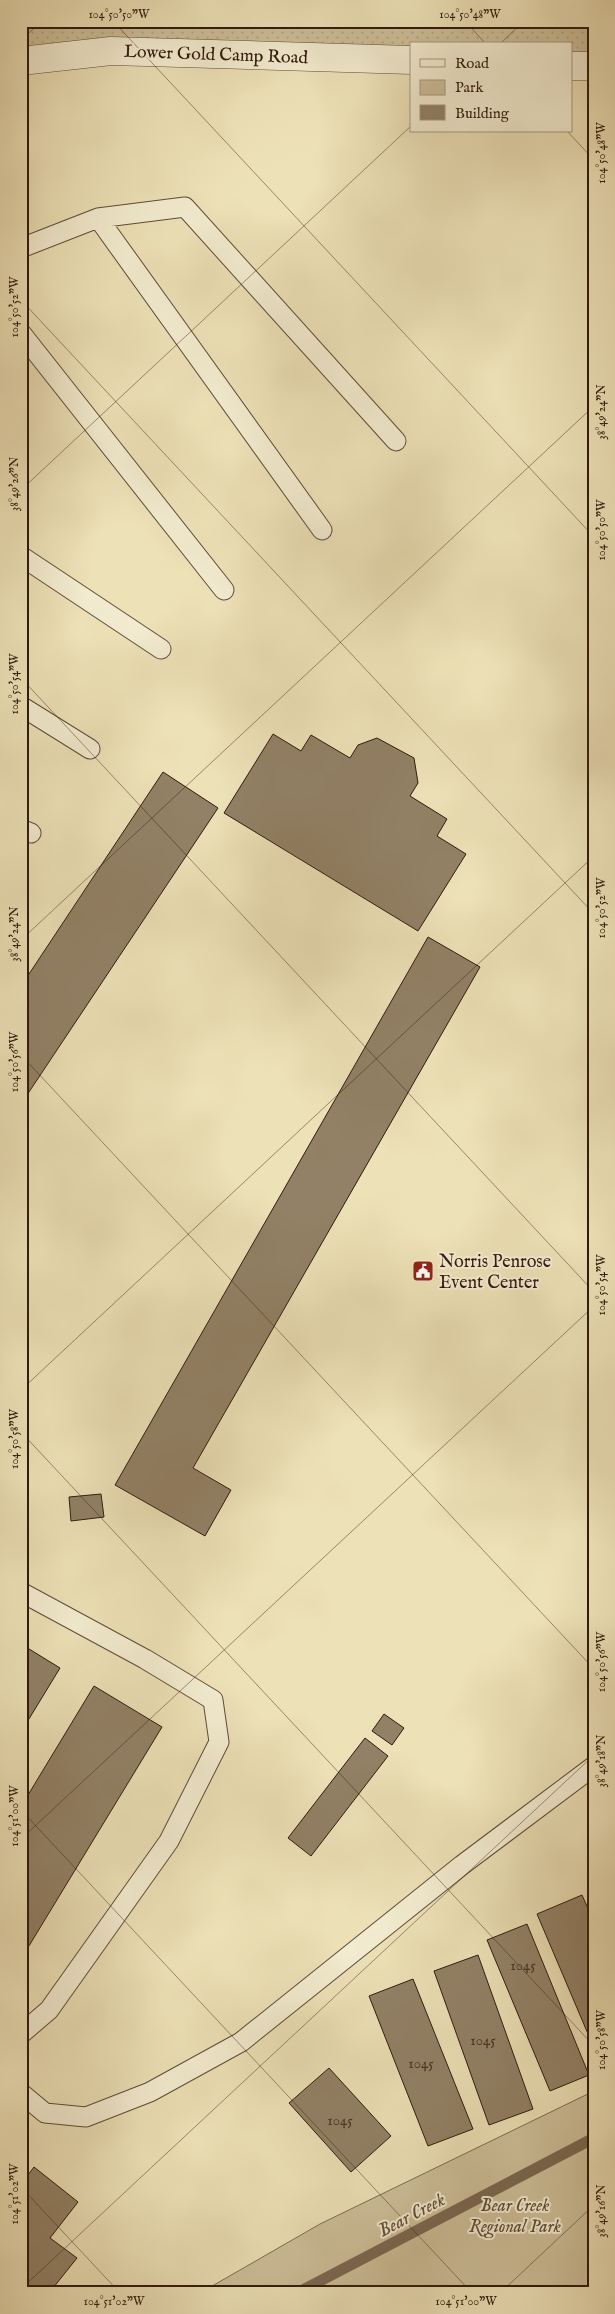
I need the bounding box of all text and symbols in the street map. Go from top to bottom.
text: 104°50'50"W [88,7,150,22]
text: 104°50'48"W [439,7,501,22]
street label: Lower Gold Camp Road [123,41,309,70]
legend [410,42,572,132]
text: Road [455,54,490,73]
text: Park [455,78,485,97]
text: Building [455,104,510,123]
text: 104°50'48"W [594,122,609,184]
text: 104°50'52"W [7,276,22,337]
text: 38°49'24"N [594,384,609,440]
text: 38°49'26"N [7,456,22,511]
text: 104°50'50"W [594,499,609,561]
text: 104°50'54"W [7,653,22,715]
text: 104°50'52"W [594,877,609,938]
text: 38°49'24"N [7,906,22,962]
text: 104°50'56"W [7,1031,22,1092]
place label: Norris Penrose Event Center [439,1251,551,1295]
text: 104°50'54"W [594,1254,609,1316]
public building icon: Norris Penrose Event Center [411,1259,435,1283]
text: 104°50'58"W [7,1408,22,1469]
text: 104°50'56"W [594,1631,609,1692]
text: 38°49'18"N [594,1734,609,1787]
text: 104°51'00"W [7,1785,22,1847]
house number: 1045 [510,1956,536,1975]
text: 104°50'58"W [594,2009,609,2070]
house number: 1045 [470,2031,496,2050]
house number: 1045 [408,2054,434,2073]
house number: 1045 [327,2111,353,2130]
text: 104°51'02"W [7,2163,22,2225]
text: 38°49'16"N [594,2184,609,2238]
water label: Bear Creek [374,2188,450,2243]
park label: Bear Creek Regional Park [469,2195,561,2239]
text: 104°51'02"W [83,2294,145,2309]
text: 104°51'00"W [435,2294,497,2309]

